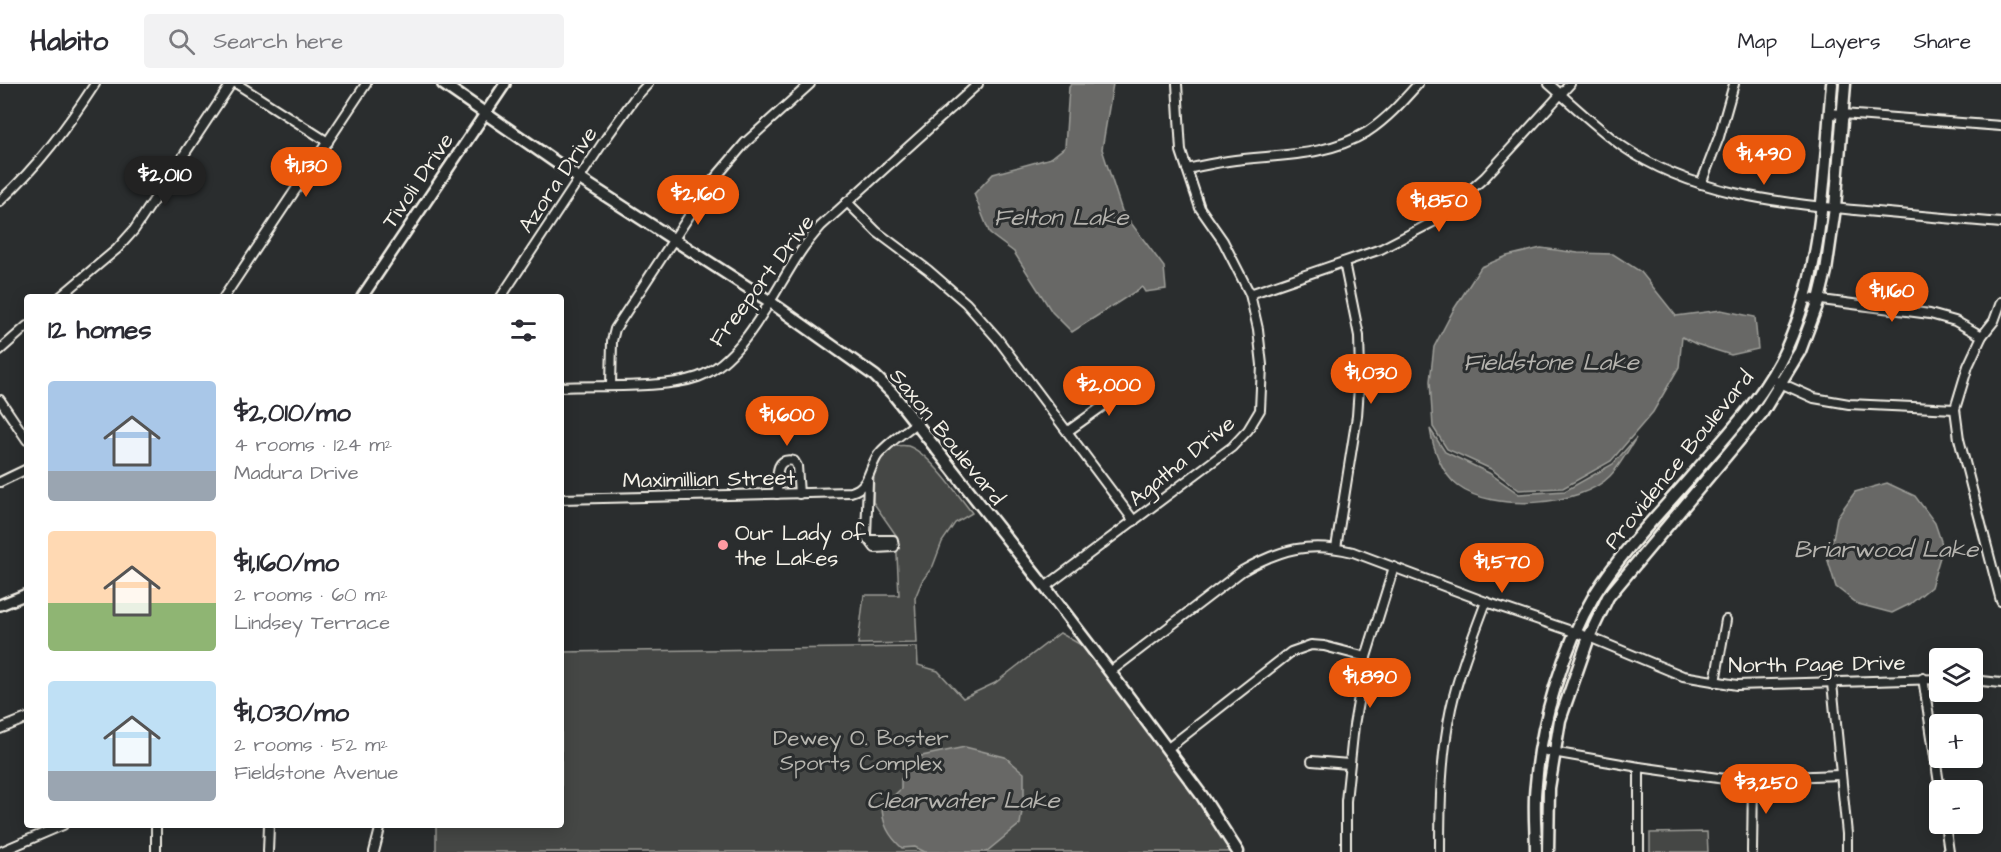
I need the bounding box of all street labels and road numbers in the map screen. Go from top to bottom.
street label: Azora Drive [511,120,605,239]
street label: Tivoli Drive [375,127,462,235]
street label: Freeport Drive [702,208,822,354]
street label: Saxon Boulevard [882,362,1012,512]
street label: Providence Boulevard [1597,364,1761,556]
street label: Agatha Drive [1122,408,1243,515]
street label: Maximillian Street [622,462,796,497]
street label: North Page Drive [1728,647,1906,683]

